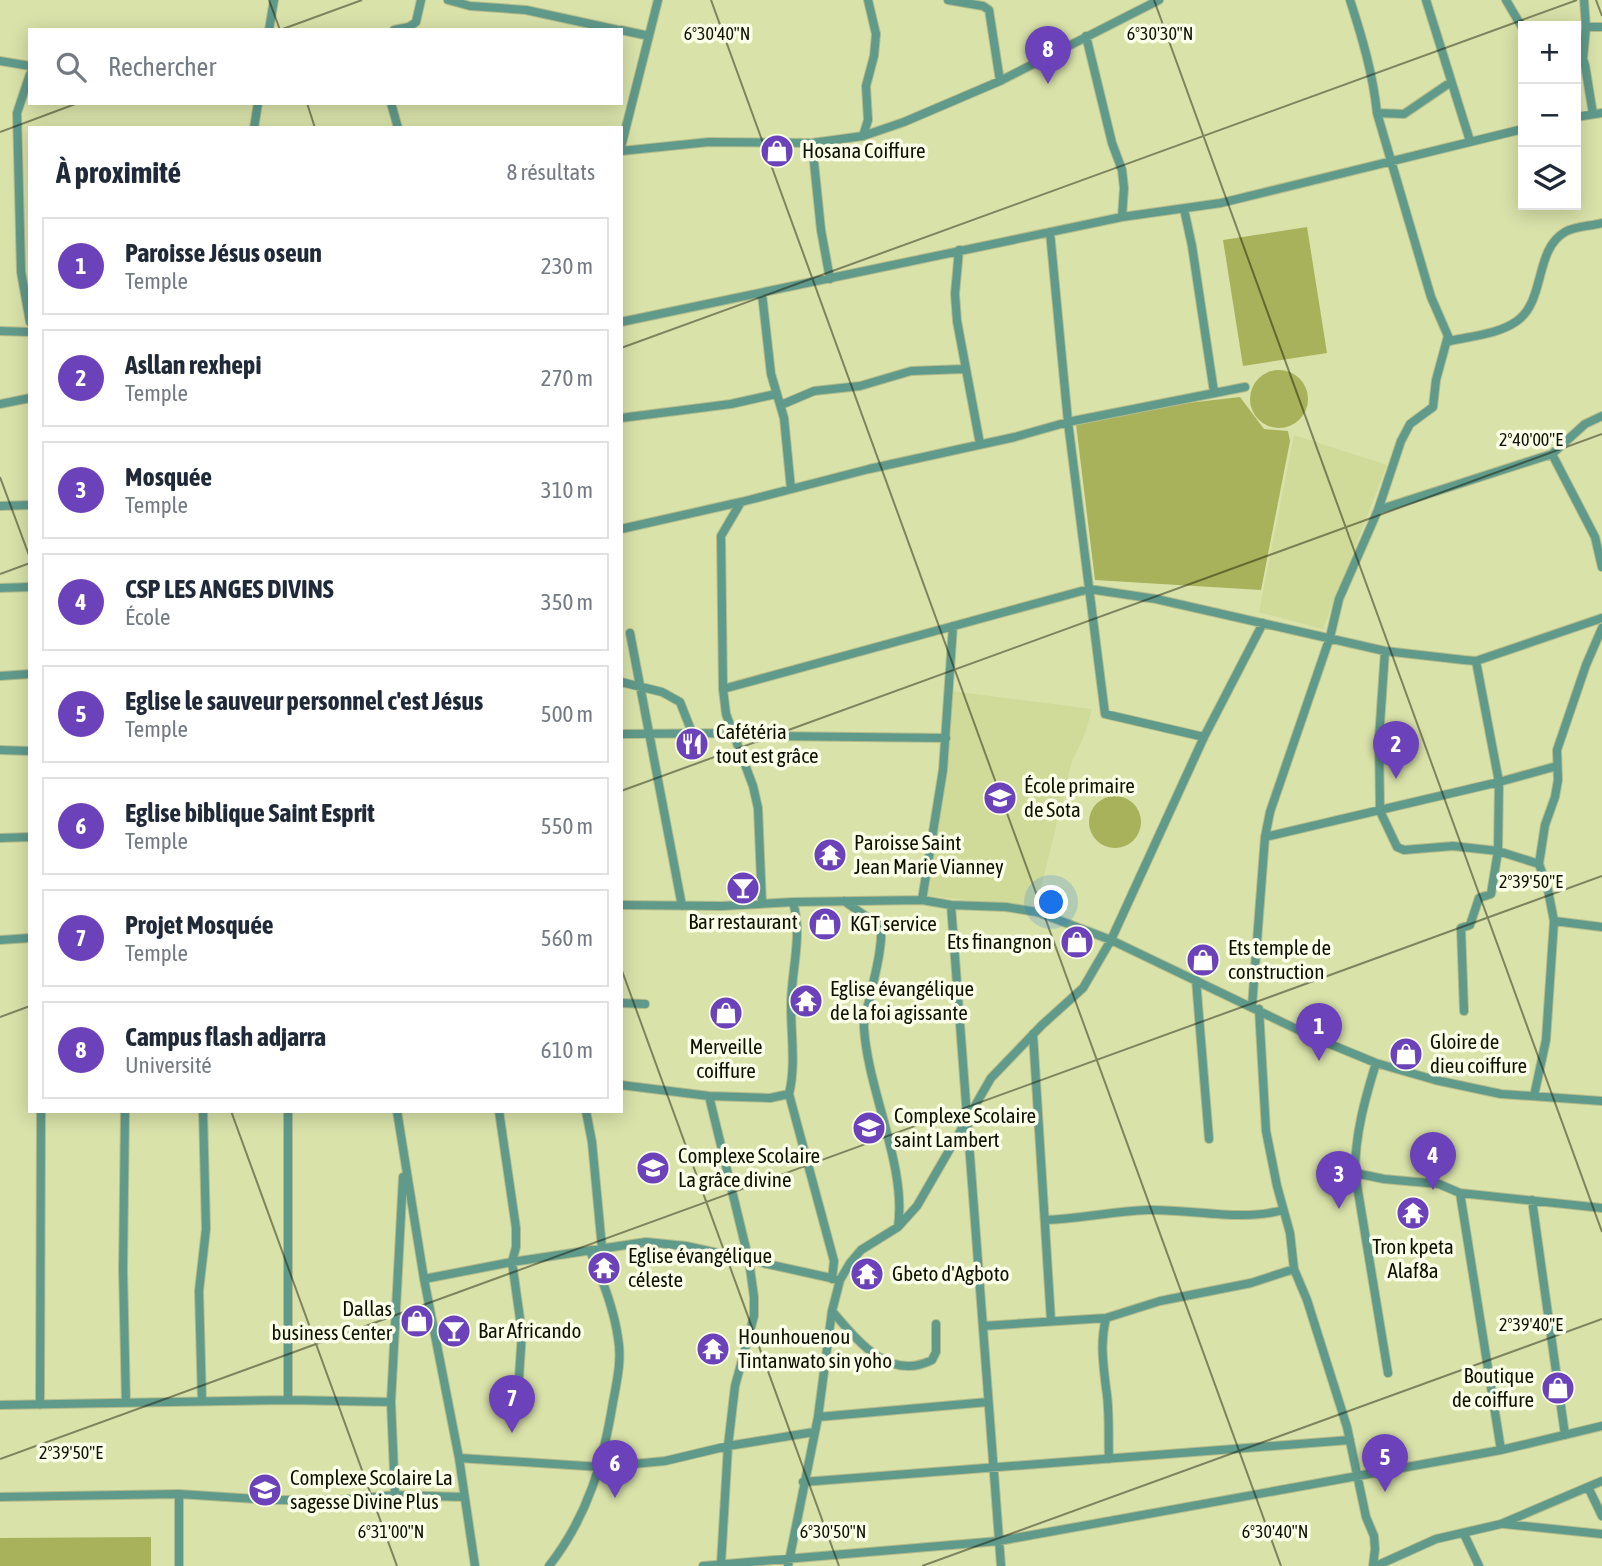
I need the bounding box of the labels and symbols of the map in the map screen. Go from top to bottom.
text: 6°30'40"N [684,23,750,44]
text: 6°30'30"N [1127,23,1193,44]
pin: 8 [1025,26,1071,84]
shop icon: Hosana Coiffure [758,132,796,170]
place label: Hosana Coiffure [802,138,925,162]
text: 2°40'00"E [1499,429,1563,450]
place label: Cafétéria tout est grâce [716,719,819,767]
pin: 2 [1373,721,1419,779]
restaurant icon: Cafétéria tout est grâce [673,725,711,763]
place label: École primaire de Sota [1024,773,1135,821]
school or university icon: École primaire de Sota [981,779,1019,817]
place label: Paroisse Saint Jean Marie Vianney [854,830,1004,878]
temple icon: Paroisse Saint Jean Marie Vianney [811,836,849,874]
bar icon: Bar restaurant [724,869,762,907]
text: 2°39'50"E [1499,871,1563,892]
your location [1034,885,1068,919]
shop icon: KGT service [806,905,844,943]
place label: Bar restaurant [688,909,798,933]
place label: KGT service [850,911,937,935]
shop icon: Ets finangnon [1058,923,1096,961]
place label: Ets finangnon [947,929,1052,953]
place label: Ets temple de construction [1228,935,1331,983]
shop icon: Ets temple de construction [1184,941,1222,979]
place label: Eglise évangélique de la foi agissante [830,976,974,1024]
temple icon: Eglise évangélique de la foi agissante [787,982,825,1020]
shop icon: Merveille coiffure [707,994,745,1032]
pin: 1 [1296,1003,1342,1061]
place label: Gloire de dieu coiffure [1430,1029,1527,1077]
place label: Merveille coiffure [689,1034,763,1082]
shop icon: Gloire de dieu coiffure [1387,1035,1425,1073]
place label: Complexe Scolaire saint Lambert [894,1103,1036,1151]
school or university icon: Complexe Scolaire saint Lambert [850,1109,888,1147]
pin: 4 [1410,1132,1456,1190]
place label: Complexe Scolaire La grâce divine [678,1143,820,1191]
school or university icon: Complexe Scolaire La grâce divine [634,1149,672,1187]
pin: 3 [1316,1151,1362,1209]
temple icon: Tron kpeta Alaf8a [1394,1194,1432,1232]
place label: Tron kpeta Alaf8a [1372,1234,1454,1282]
place label: Eglise évangélique céleste [628,1243,772,1291]
temple icon: Eglise évangélique céleste [585,1249,623,1287]
temple icon: Gbeto d'Agboto [848,1255,886,1293]
place label: Gbeto d'Agboto [892,1261,1009,1285]
place label: Dallas business Center [272,1296,393,1344]
shop icon: Dallas business Center [398,1302,436,1340]
bar icon: Bar Africando [435,1312,473,1350]
text: 2°39'40"E [1499,1314,1563,1335]
place label: Bar Africando [478,1318,581,1342]
place label: Hounhouenou Tintanwato sin yoho [738,1324,892,1372]
temple icon: Hounhouenou Tintanwato sin yoho [694,1330,732,1368]
place label: Boutique de coiffure [1452,1363,1534,1411]
shop icon: Boutique de coiffure [1539,1369,1577,1407]
pin: 7 [489,1375,535,1433]
pin: 5 [1362,1434,1408,1492]
pin: 6 [592,1440,638,1498]
text: 2°39'50"E [39,1442,103,1463]
place label: Complexe Scolaire La sagesse Divine Plus [290,1465,453,1513]
school or university icon: Complexe Scolaire La sagesse Divine Plus [246,1471,284,1509]
text: 6°31'00"N [358,1521,424,1542]
text: 6°30'50"N [800,1521,866,1542]
text: 6°30'40"N [1242,1521,1308,1542]

